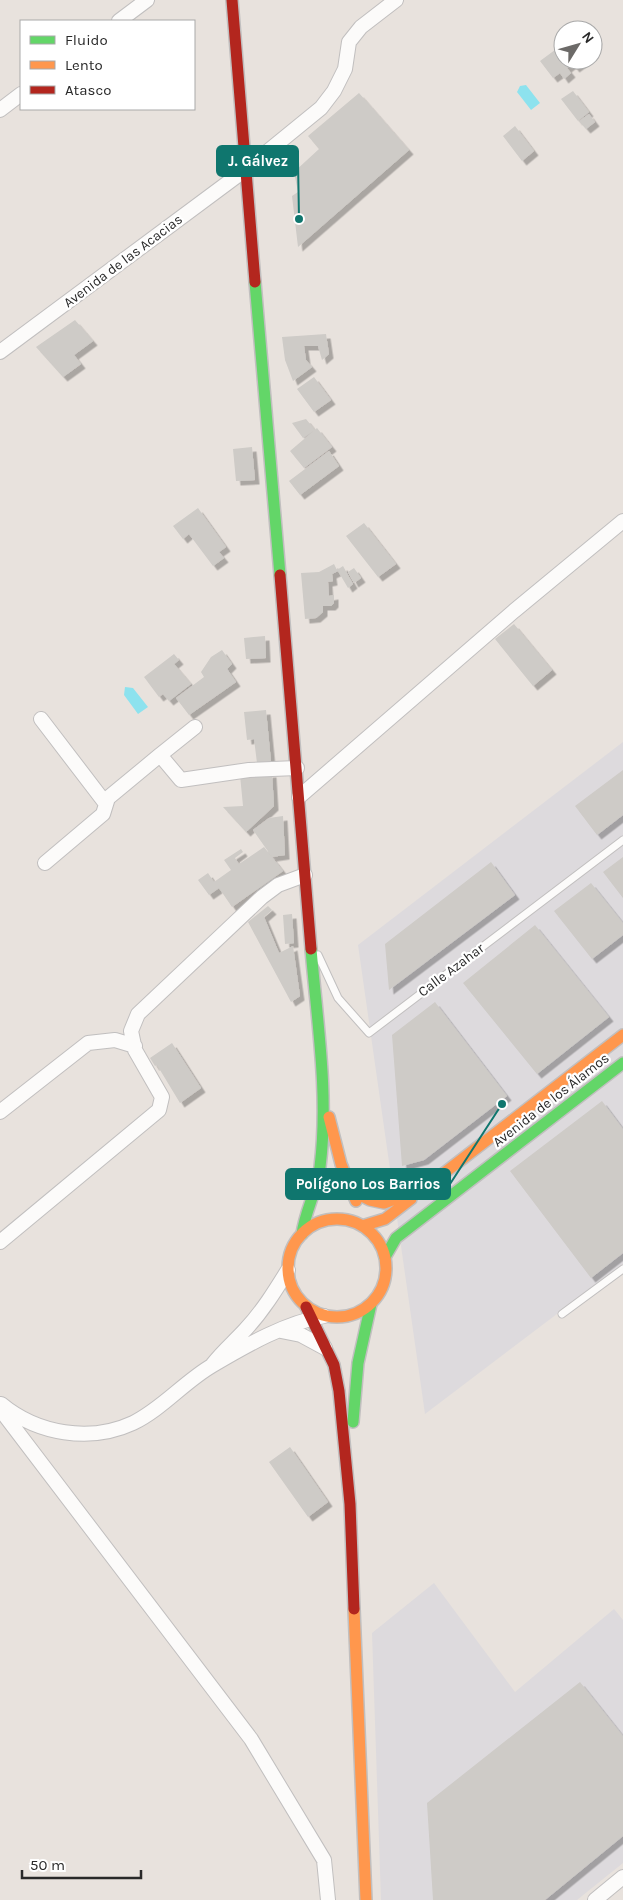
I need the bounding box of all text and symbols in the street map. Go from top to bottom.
legend [20,20,195,110]
north arrow [553,20,603,70]
text: N [578,28,598,47]
text: Fluido [65,31,108,49]
text: Lento [65,56,103,74]
text: Atasco [65,81,111,99]
callout: J. Gálvez [217,146,298,176]
text: J. Gálvez [228,152,288,170]
street label: Avenida de las Acacias [60,211,186,311]
street label: Calle Azahar [415,939,488,1000]
street label: Avenida de los Álamos [489,1049,612,1151]
callout: Polígono Los Barrios [286,1169,450,1199]
text: Polígono Los Barrios [296,1175,440,1193]
scale bar [22,1848,141,1880]
text: 50 m [30,1856,65,1874]

